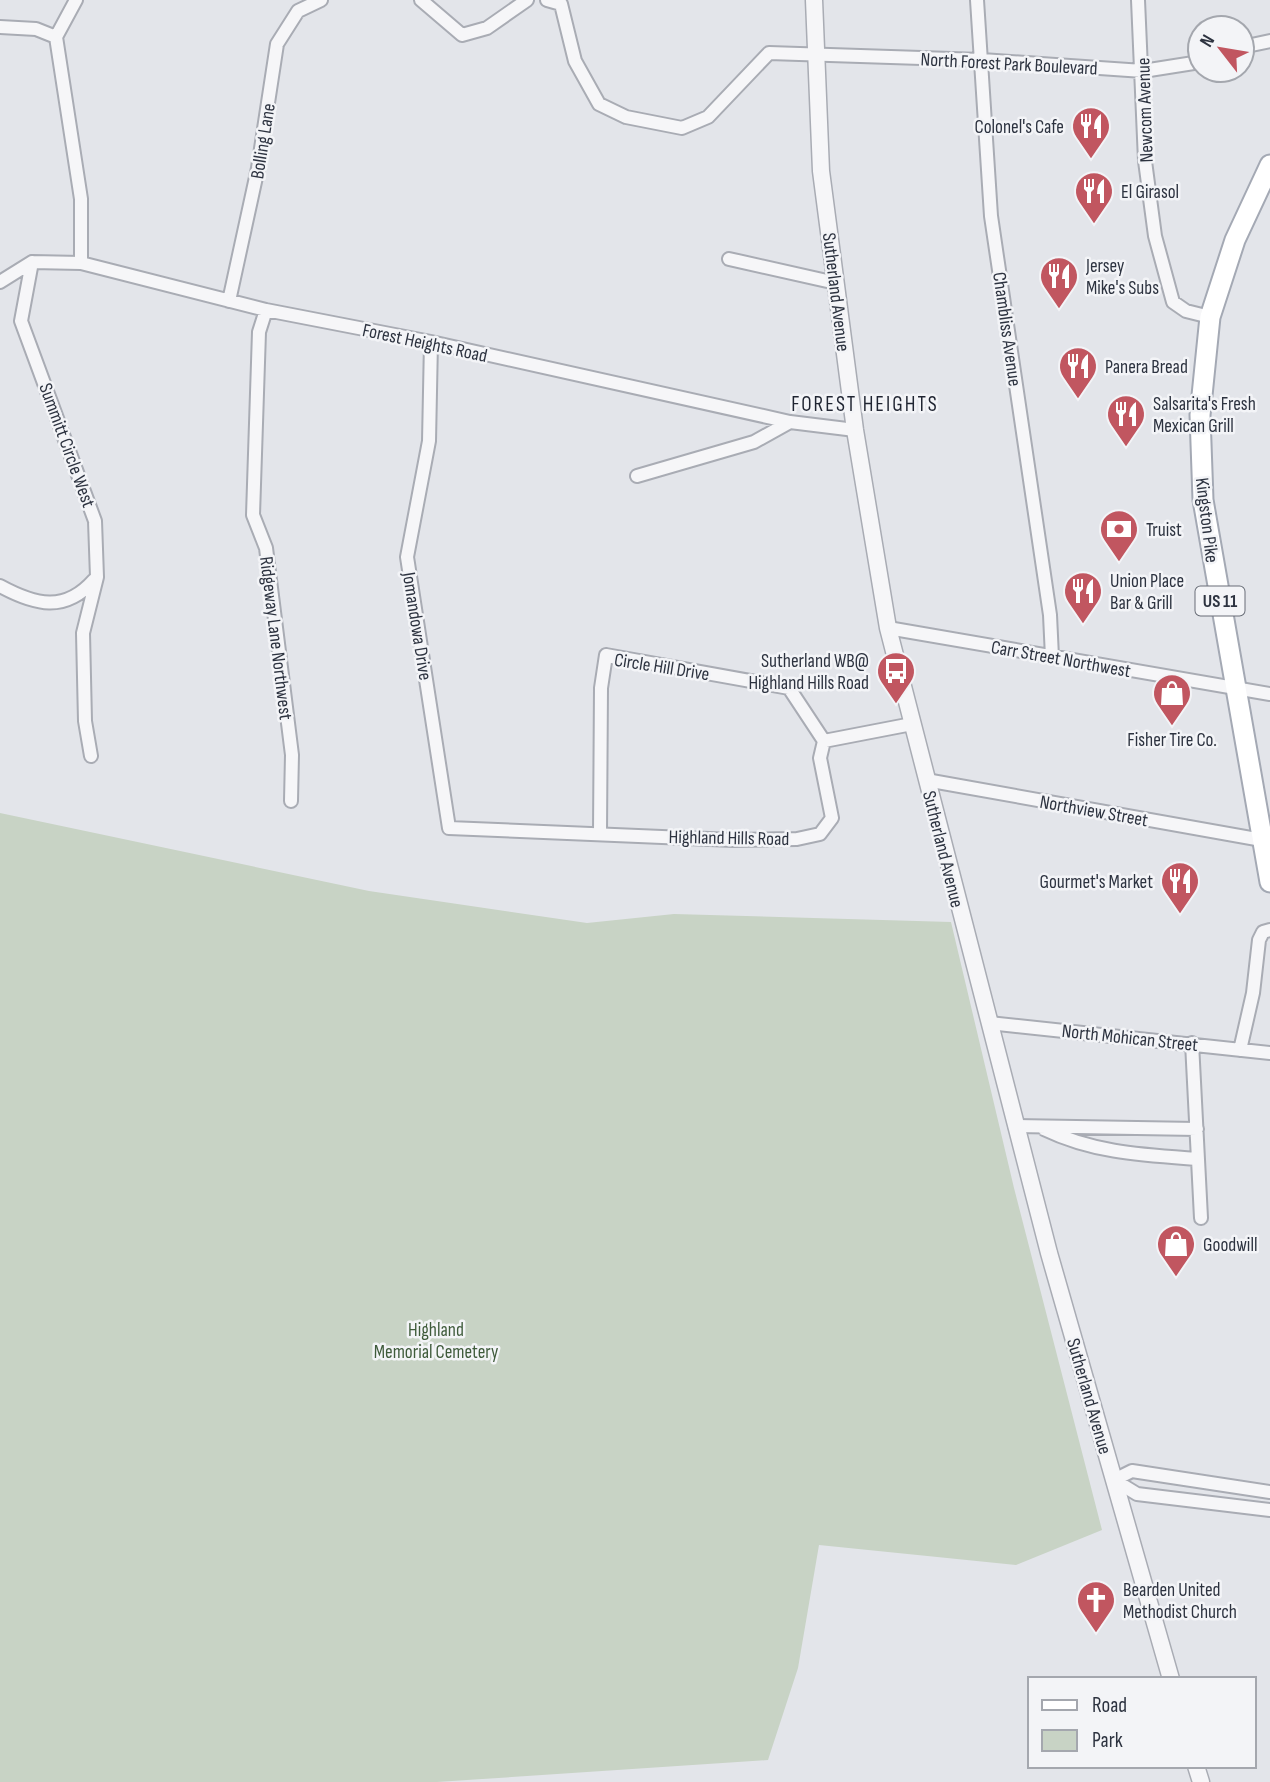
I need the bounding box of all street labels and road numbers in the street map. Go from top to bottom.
street label: North Forest Park Boulevard [920,48,1098,81]
street label: Newcom Avenue [1132,57,1159,163]
street label: Bolling Lane [246,102,281,181]
street label: Sutherland Avenue [817,231,854,353]
street label: Chambliss Avenue [987,271,1026,388]
street label: Forest Heights Road [360,319,489,368]
street label: Summitt Circle West [33,380,100,511]
street label: Kingston Pike [1190,476,1223,564]
street label: Ridgeway Lane Northwest [254,555,297,721]
street label: Jomandowa Drive [396,570,436,682]
road number: US 11 [1196,586,1244,616]
street label: Carr Street Northwest [989,636,1132,683]
street label: Circle Hill Drive [612,649,711,686]
street label: Sutherland Avenue [917,789,968,910]
street label: Northview Street [1038,791,1150,832]
street label: Highland Hills Road [668,826,789,851]
street label: North Mohican Street [1061,1020,1199,1057]
street label: Sutherland Avenue [1061,1336,1116,1457]

